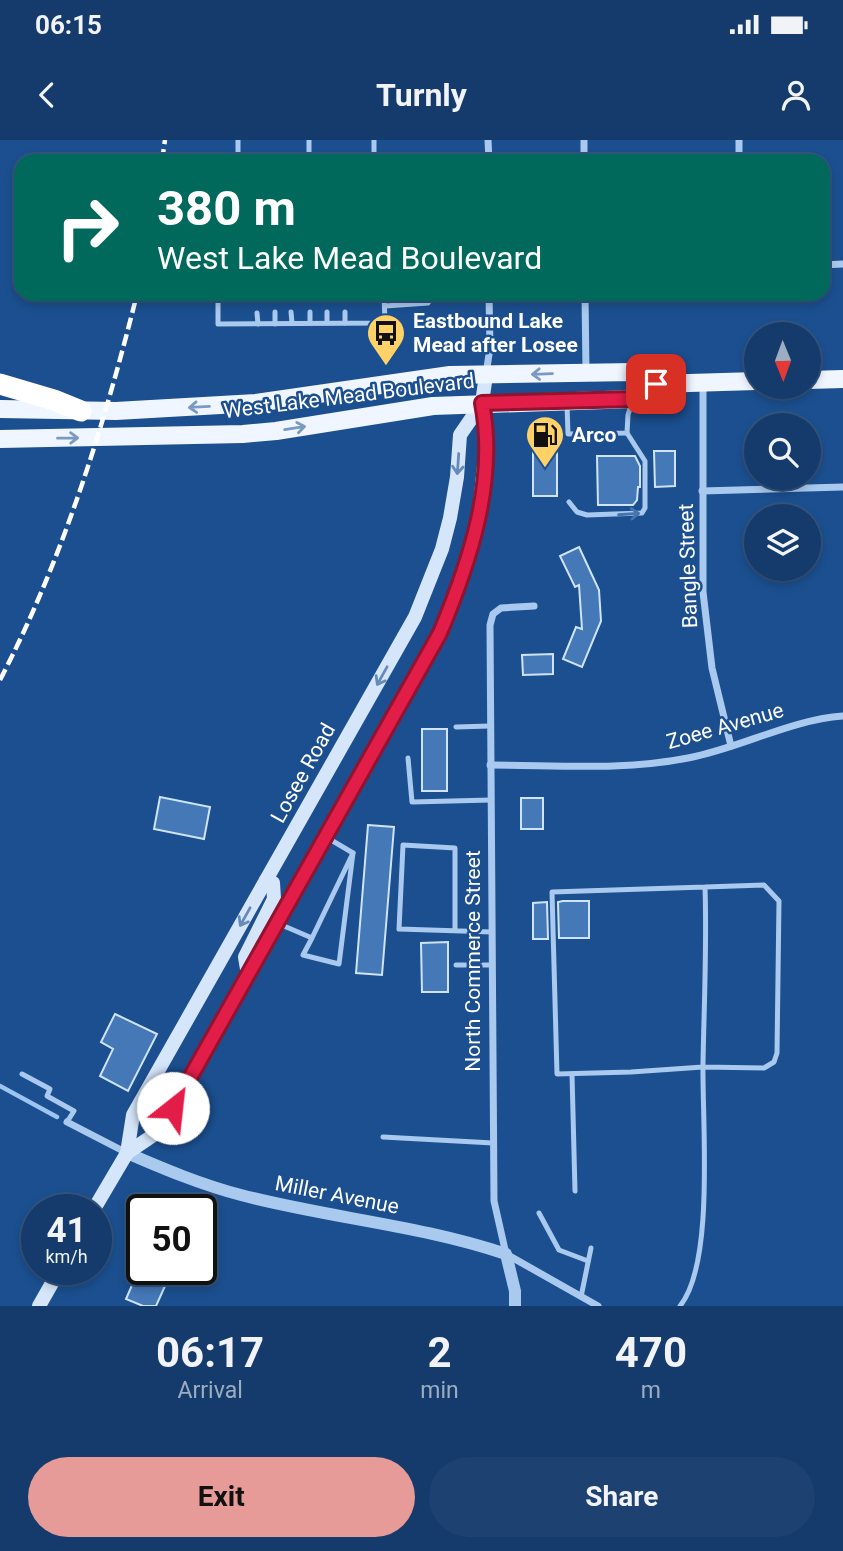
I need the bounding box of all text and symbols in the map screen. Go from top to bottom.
text: 06:15 [35,10,102,40]
icon: back [28,76,66,114]
text: Turnly [376,76,467,114]
icon: person [777,76,815,114]
text: 380 m [157,180,296,237]
icon: right [42,182,133,273]
text: West Lake Mead Boulevard [157,239,542,277]
place label: Eastbound Lake Mead after Losee [413,309,578,357]
bus stop icon: Eastbound Lake Mead after Losee [365,312,407,367]
north arrow [744,322,821,399]
map controls [744,322,821,581]
pin [626,354,686,414]
icon: arrive [637,365,675,403]
one-way arrow [531,367,554,380]
street label: West Lake Mead Boulevard [222,369,476,423]
one-way arrow [188,400,211,413]
button: search [744,413,821,490]
fuel station icon: Arco [524,414,566,469]
one-way arrow [283,421,306,434]
place label: Arco [572,423,617,447]
one-way arrow [56,431,79,444]
one-way arrow [451,453,464,475]
street label: Bangle Street [674,503,702,629]
button: layers [744,504,821,581]
one-way arrow [618,507,640,520]
one-way arrow [375,666,389,686]
street label: Zoee Avenue [664,698,786,754]
street label: Losee Road [266,719,340,827]
street label: North Commerce Street [461,850,485,1072]
one-way arrow [238,906,251,927]
position arrow [136,1071,210,1145]
street label: Miller Avenue [273,1171,401,1219]
speed limit sign: 50 [126,1194,217,1285]
text: 41 [46,1210,87,1251]
text: km/h [45,1246,88,1267]
text: 06:17 [156,1328,264,1377]
text: 2 [427,1328,452,1377]
text: 470 [615,1328,687,1377]
text: Arrival [177,1377,243,1404]
text: min [420,1377,459,1404]
text: m [641,1377,661,1404]
button: Exit [28,1457,415,1537]
button: Share [429,1457,815,1537]

